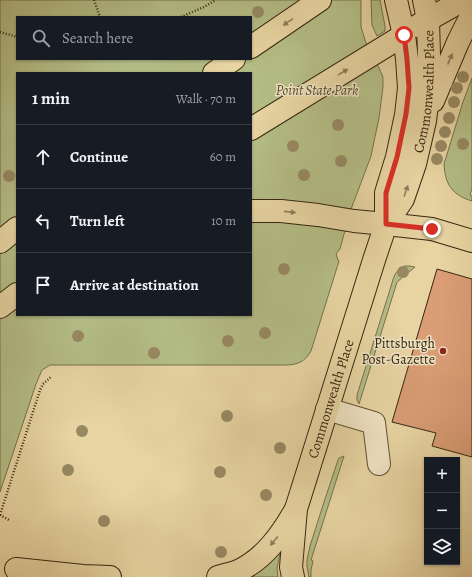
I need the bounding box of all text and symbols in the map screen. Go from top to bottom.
search box [16,16,252,60]
one-way arrow [283,18,293,26]
route start [395,26,413,44]
icon: search [30,27,52,49]
text: Search here [62,28,133,48]
street label: Commonwealth Place [409,30,439,155]
one-way arrow [448,52,454,64]
one-way arrow [337,68,349,75]
park label: Point State Park [276,81,358,100]
text: 1 min [32,87,70,110]
text: Walk · 70 m [176,90,236,107]
icon: ahead [32,146,54,168]
text: Continue [70,147,128,167]
text: 60 m [210,148,236,165]
one-way arrow [403,184,409,196]
one-way arrow [284,209,296,215]
icon: left [32,210,54,232]
text: Turn left [70,211,125,231]
text: 10 m [211,212,236,229]
route end [423,220,441,238]
icon: arrive [32,274,54,296]
text: Arrive at destination [70,275,199,295]
place label: Pittsburgh Post-Gazette [361,334,436,369]
street label: Commonwealth Place [303,337,359,461]
marker: Pittsburgh Post-Gazette [438,346,448,356]
map controls [424,457,460,565]
button: + [424,457,460,493]
button: − [424,493,460,529]
button: layers [424,529,460,565]
one-way arrow [270,536,279,546]

